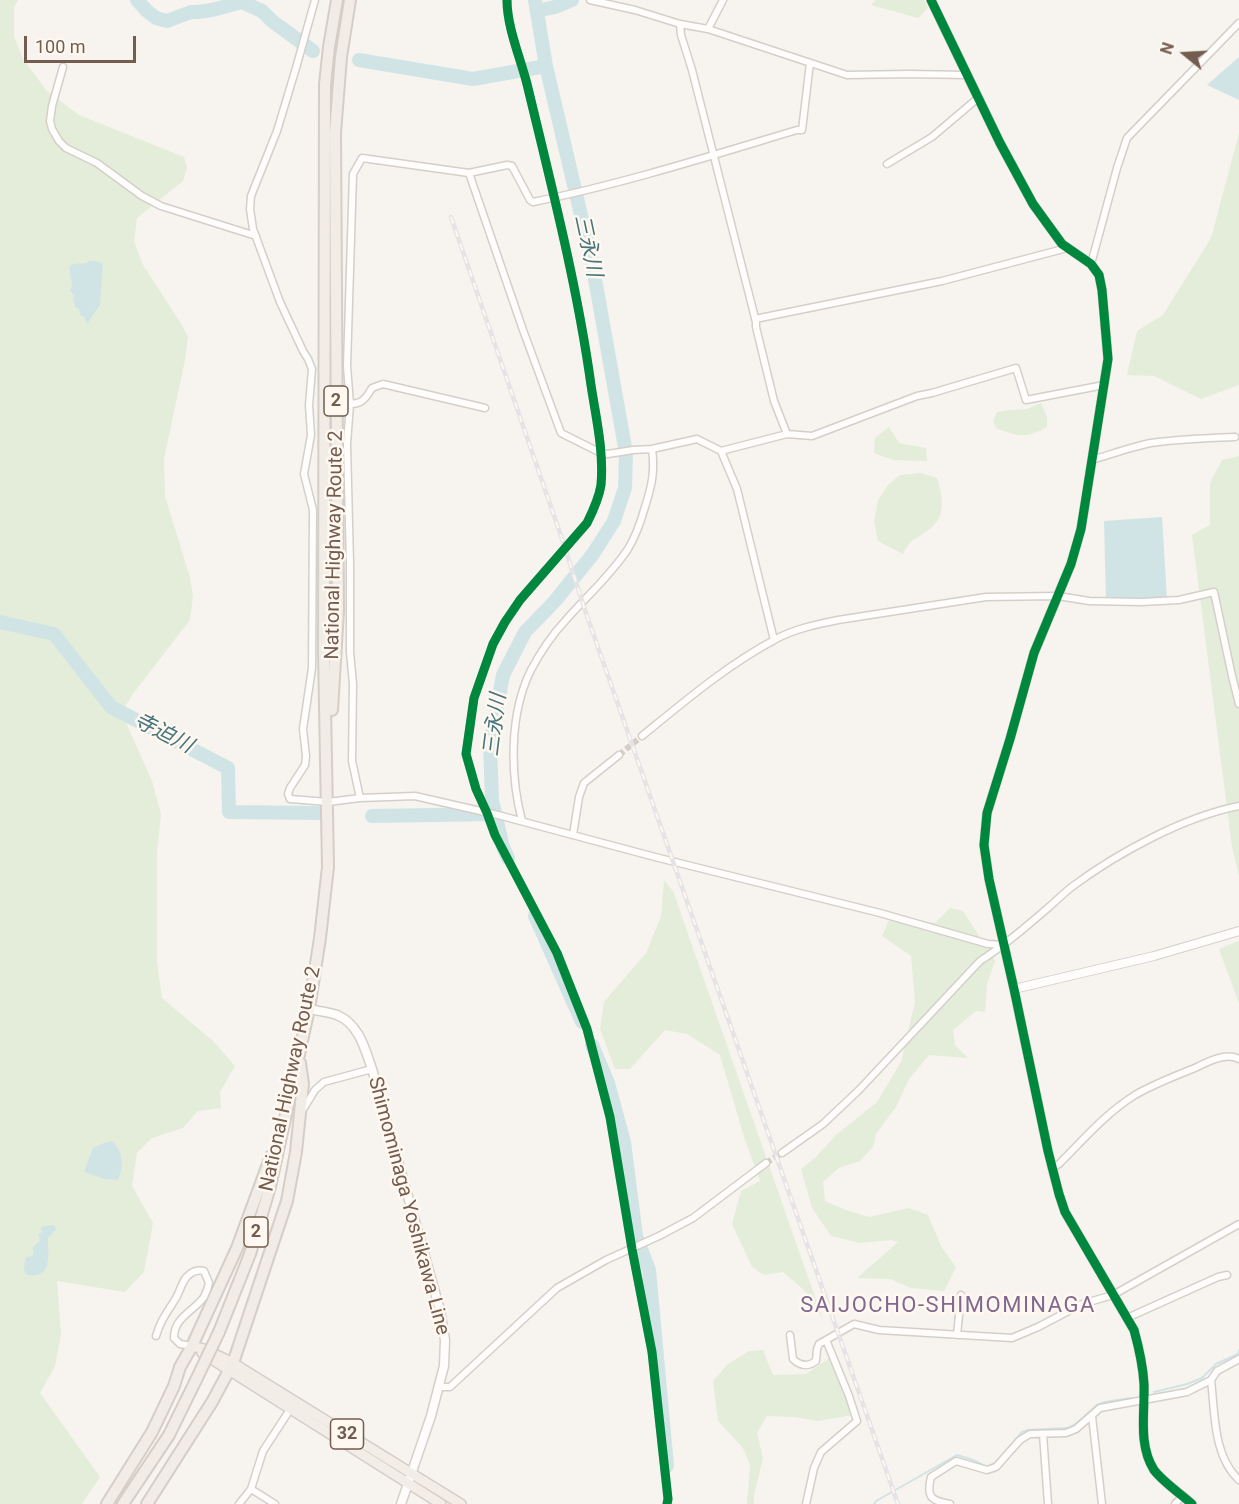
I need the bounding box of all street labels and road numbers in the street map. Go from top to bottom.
road number: 2 [324,386,348,416]
street label: National Highway Route 2 [321,430,349,660]
street label: National Highway Route 2 [255,964,327,1194]
street label: Shimominaga Yoshikawa Line [362,1074,454,1338]
road number: 2 [244,1217,268,1247]
road number: 32 [330,1419,364,1449]

